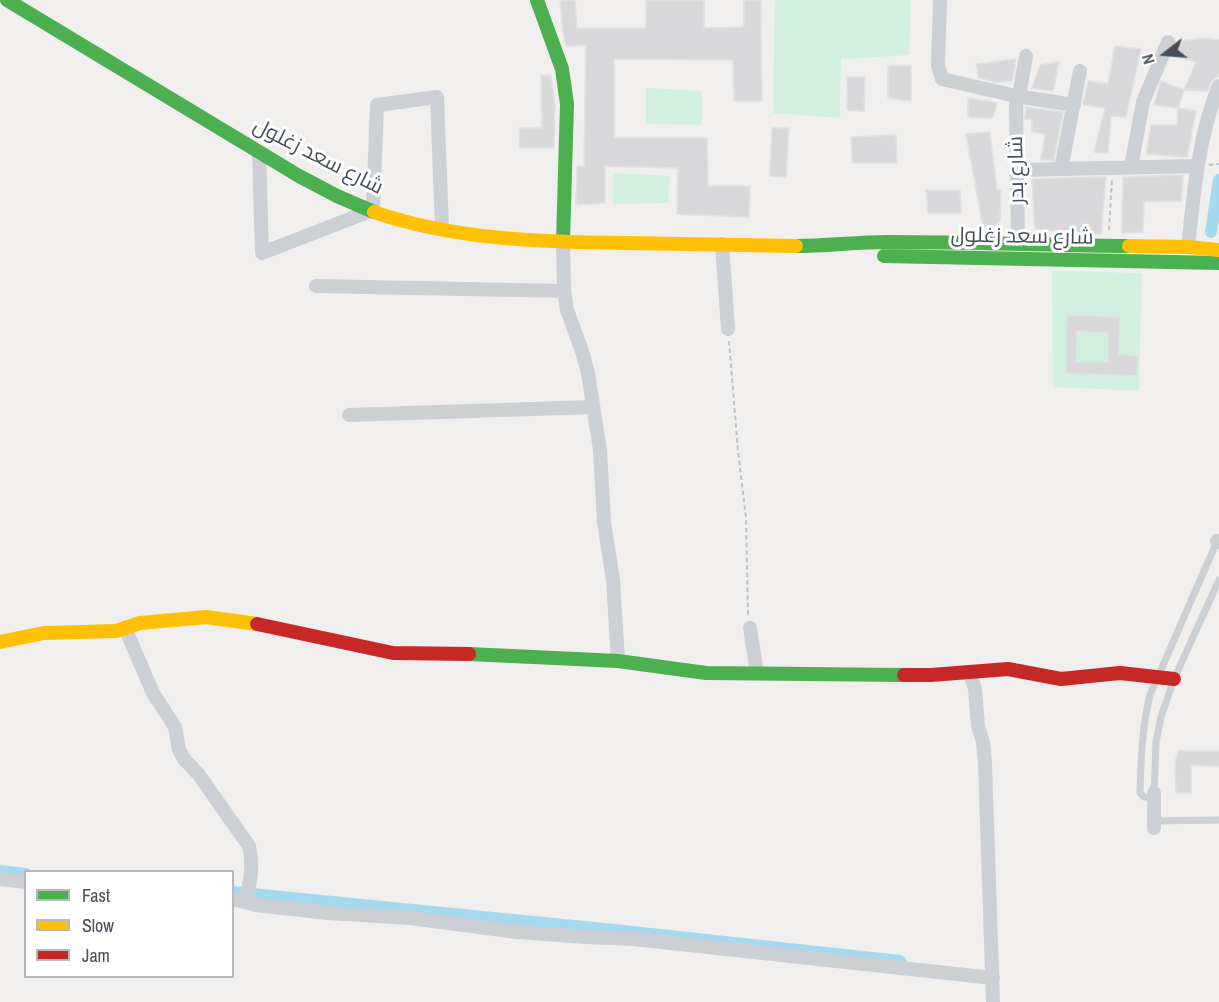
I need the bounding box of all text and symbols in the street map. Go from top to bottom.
north arrow [1135,24,1195,84]
text: N [1136,52,1160,67]
street label: شارع سعد زغلول [249,113,387,201]
street label: شارع بدر [1004,136,1030,204]
street label: شارع سعد زغلول [950,223,1094,251]
legend [24,870,234,978]
text: Fast [82,883,110,908]
text: Slow [82,913,114,938]
text: Jam [82,943,110,968]

